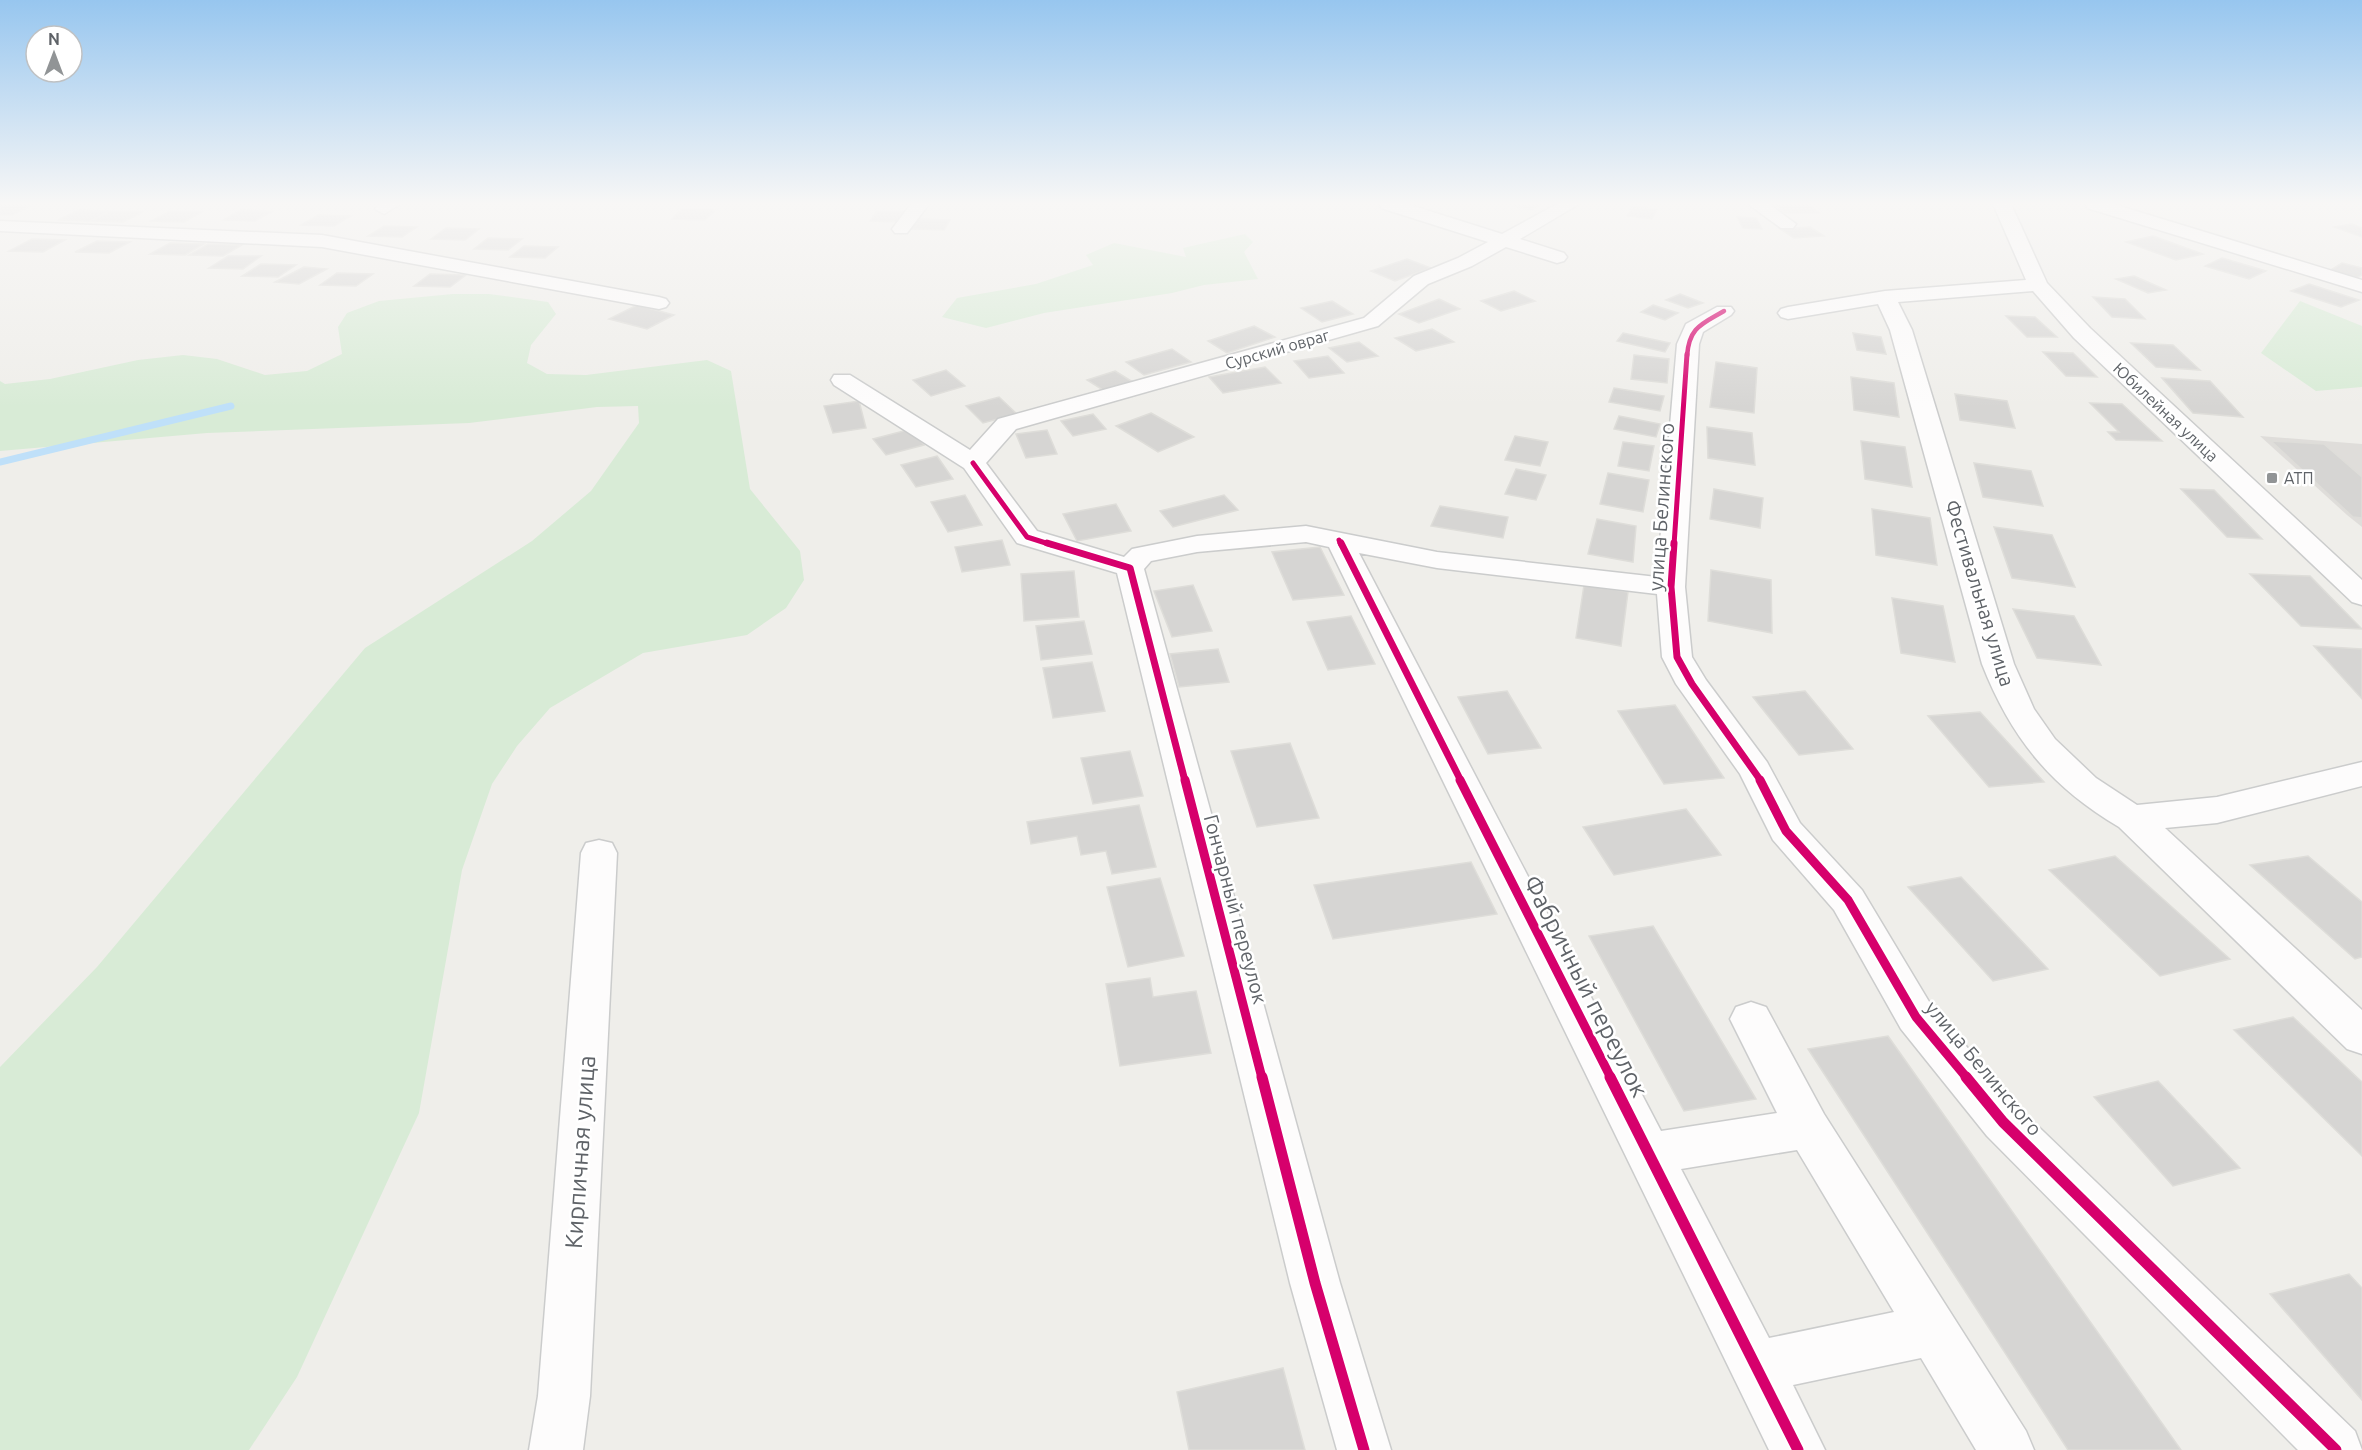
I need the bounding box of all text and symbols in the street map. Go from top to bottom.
north arrow [24,24,84,84]
text: N [48,30,60,48]
street label: Сурский овраг [1223,325,1332,372]
street label: Юбилейная улица [2110,359,2222,465]
street label: улица Белинского [1644,422,1678,592]
place label: АТП [2284,469,2314,487]
marker: АТП [2265,471,2279,485]
street label: Фестивальная улица [1941,497,2019,689]
street label: Гончарный переулок [1200,812,1272,1006]
street label: Фабричный переулок [1518,871,1654,1101]
street label: улица Белинского [1921,996,2047,1140]
street label: Кирпичная улица [560,1054,600,1250]

